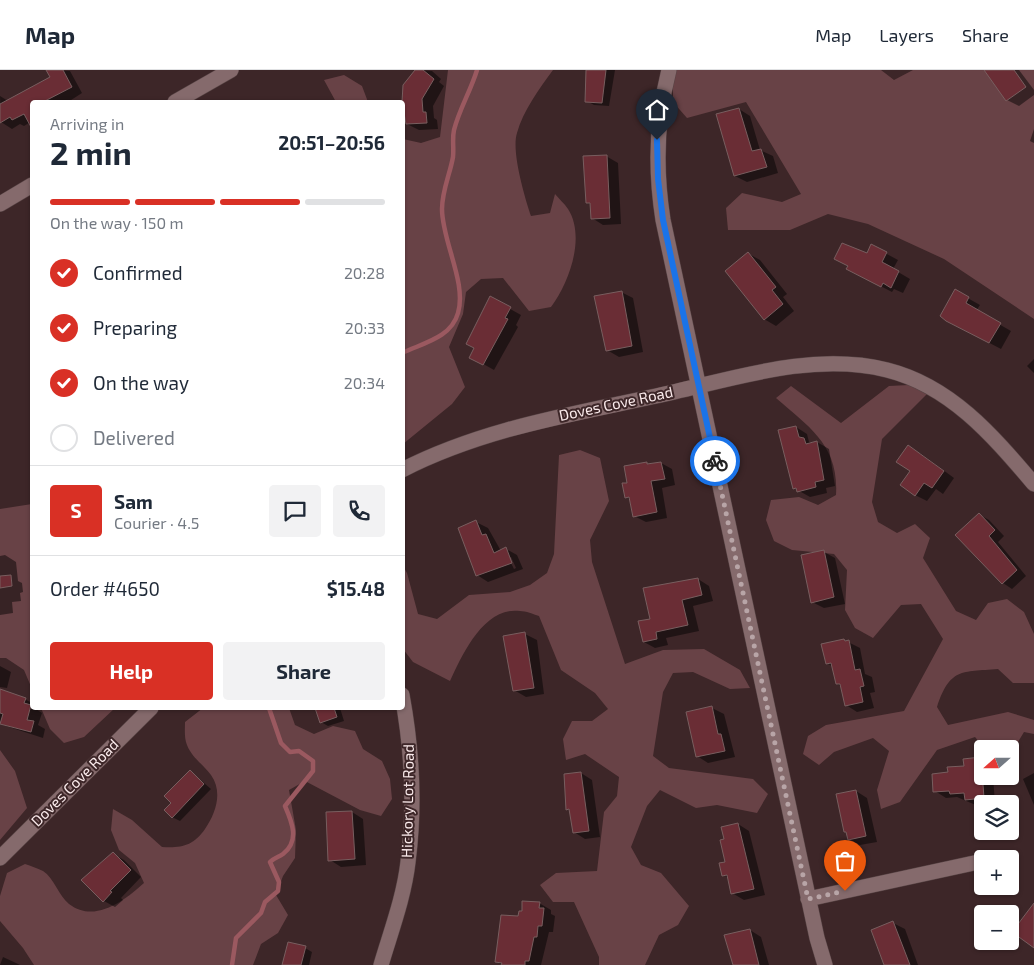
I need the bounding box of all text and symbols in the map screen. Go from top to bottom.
text: Map [25,20,75,49]
text: Map [815,24,851,46]
text: Layers [879,24,934,46]
text: Share [962,24,1009,46]
pin [636,89,678,140]
icon: home [643,96,671,124]
text: Arriving in [50,114,124,133]
text: 20:51–20:56 [278,131,385,154]
text: 2 min [50,133,132,171]
text: On the way · 150 m [50,213,184,232]
icon: check [50,259,78,287]
text: Confirmed [93,261,183,284]
text: 20:28 [344,263,385,282]
icon: check [50,314,78,342]
text: Preparing [93,316,177,339]
text: 20:33 [345,318,385,337]
icon: check [50,369,78,397]
text: On the way [93,371,189,394]
text: 20:34 [344,373,385,392]
street label: Doves Cove Road [557,382,674,424]
text: Delivered [93,426,175,449]
courier [690,436,740,486]
icon: bike [701,447,729,475]
button: chat [269,485,321,537]
button: phone [333,485,385,537]
text: Sam [114,490,153,513]
text: S [70,499,82,522]
text: Courier · 4.5 [114,513,199,532]
text: Order #4650 [50,577,160,600]
text: $15.48 [327,577,385,600]
button: Help [50,642,213,700]
button: Share [223,642,385,700]
street label: Doves Cove Road [27,735,122,830]
north arrow [974,740,1019,785]
map controls [974,740,1019,950]
street label: Hickory Lot Road [397,744,417,858]
button: layers [974,795,1019,840]
pin [824,840,866,891]
icon: bag [831,847,859,875]
button: + [974,850,1019,895]
button: − [974,905,1019,950]

